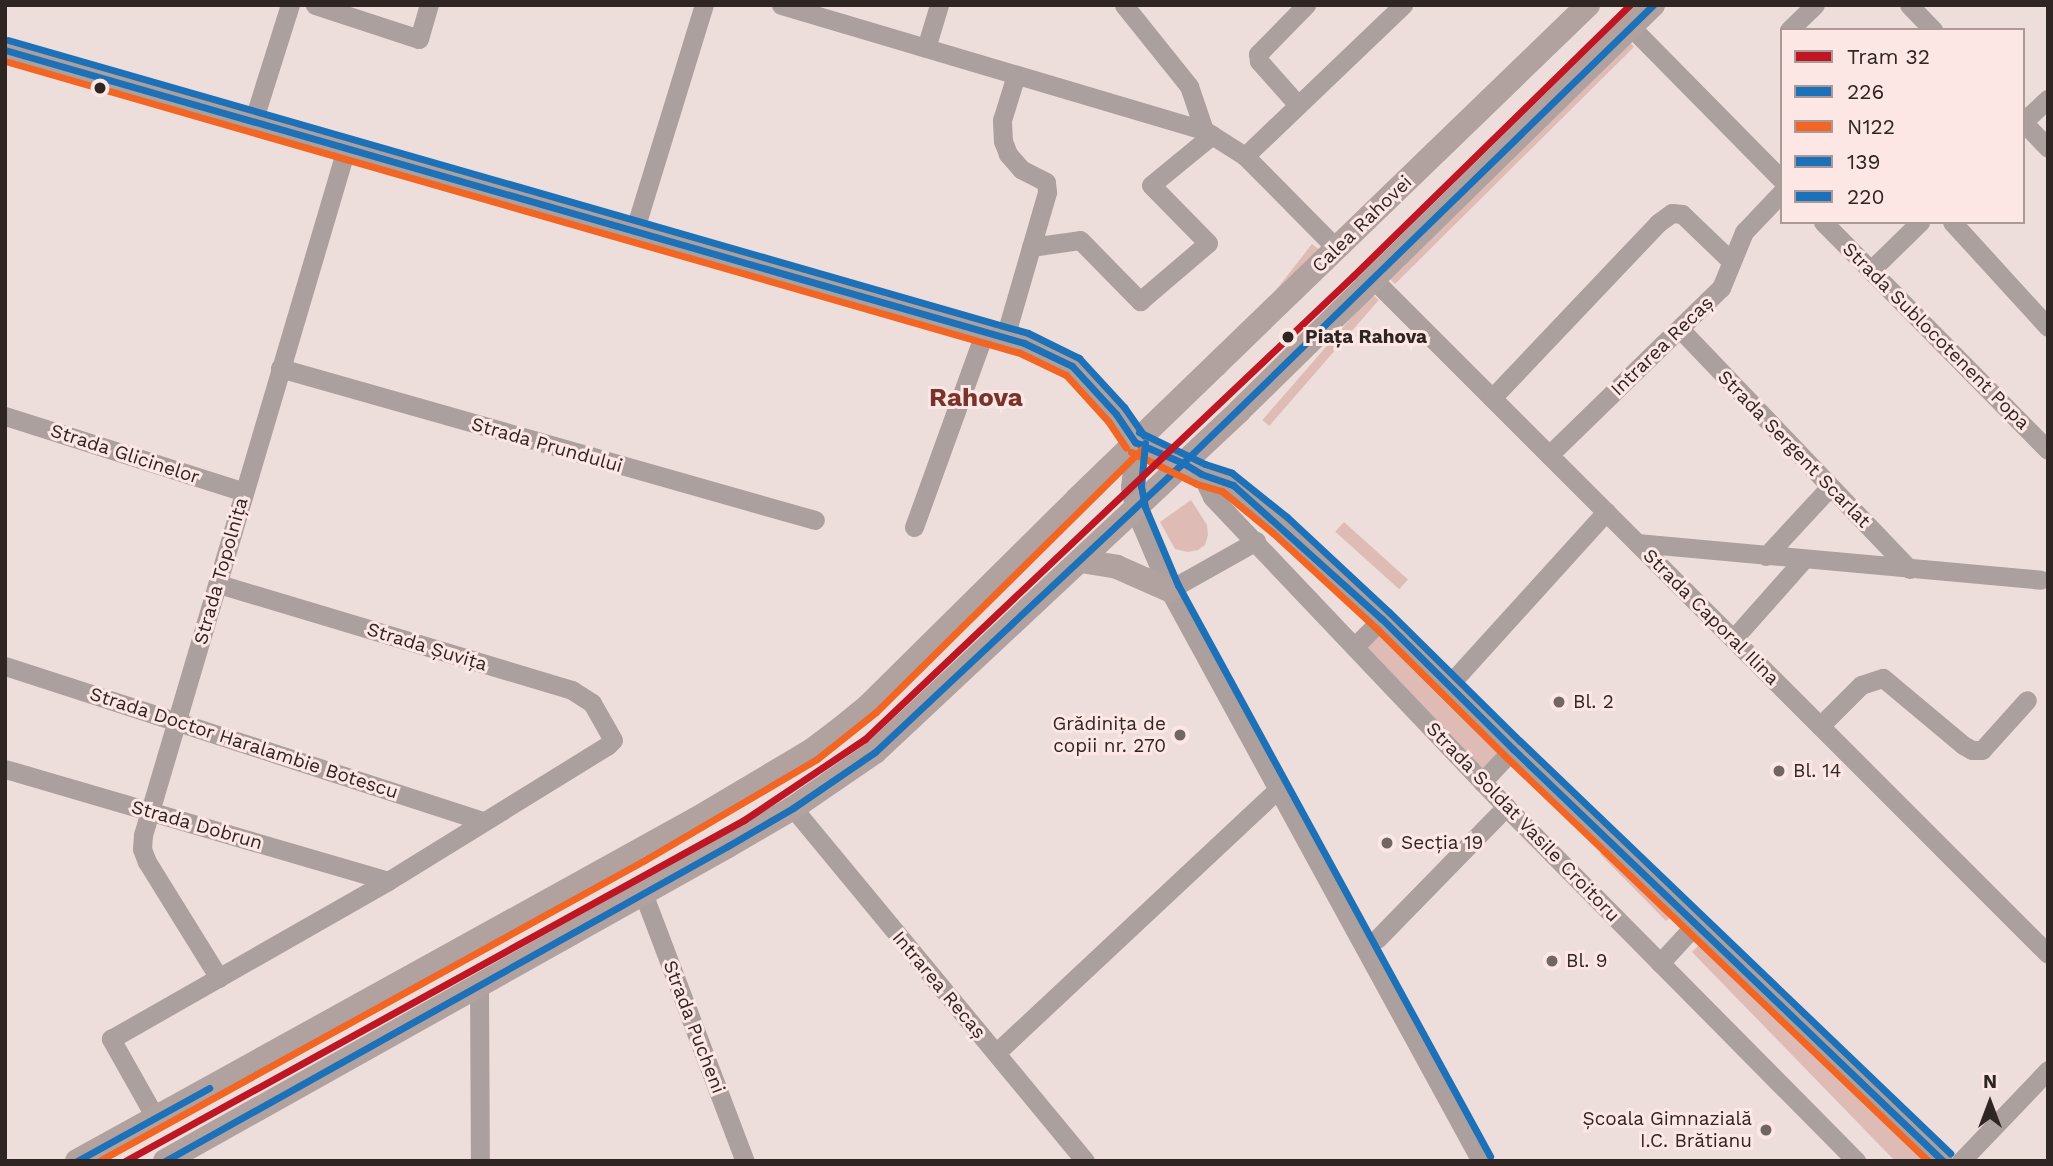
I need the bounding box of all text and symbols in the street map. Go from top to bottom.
legend [1780,28,2025,224]
text: Tram 32 [1847,44,1930,69]
text: 226 [1847,79,1884,104]
unlabelled marker [93,81,107,95]
text: N122 [1847,114,1895,139]
text: 139 [1847,149,1880,174]
street label: Calea Rahovei [1307,171,1417,277]
text: 220 [1847,184,1885,209]
street label: Strada Sublocotenent Popa [1838,238,2034,434]
street label: Intrarea Recaș [1606,291,1718,401]
marker: Piața Rahova [1277,326,1299,348]
place label: Piața Rahova [1305,326,1427,348]
street label: Strada Sergent Scarlat [1713,365,1875,533]
district label: Rahova [929,382,1023,414]
street label: Strada Prundului [469,412,625,478]
street label: Strada Glicinelor [48,419,202,489]
street label: Strada Topolnița [189,494,253,648]
street label: Strada Caporal Ilina [1638,544,1784,690]
street label: Strada Șuvița [364,618,490,676]
street label: Strada Doctor Haralambie Botescu [87,682,401,804]
place label: Bl. 2 [1573,691,1614,713]
marker: Bl. 2 [1551,694,1567,710]
place label: Grădinița de copii nr. 270 [1052,713,1166,757]
street label: Strada Soldat Vasile Croitoru [1421,717,1625,927]
marker: Grădinița de copii nr. 270 [1172,727,1188,743]
place label: Bl. 14 [1793,760,1842,782]
marker: Bl. 14 [1771,763,1787,779]
street label: Strada Dobrun [129,795,265,855]
place label: Secția 19 [1401,832,1484,854]
marker: Secția 19 [1379,835,1395,851]
street label: Intrarea Recaș [887,926,991,1044]
place label: Bl. 9 [1566,950,1607,972]
marker: Bl. 9 [1544,953,1560,969]
street label: Strada Pucheni [658,957,730,1097]
north arrow [1955,1068,2025,1138]
text: N [1983,1070,1997,1093]
place label: Școala Gimnazială I.C. Brătianu [1582,1108,1752,1152]
marker: Școala Gimnazială I.C. Brătianu [1758,1122,1774,1138]

